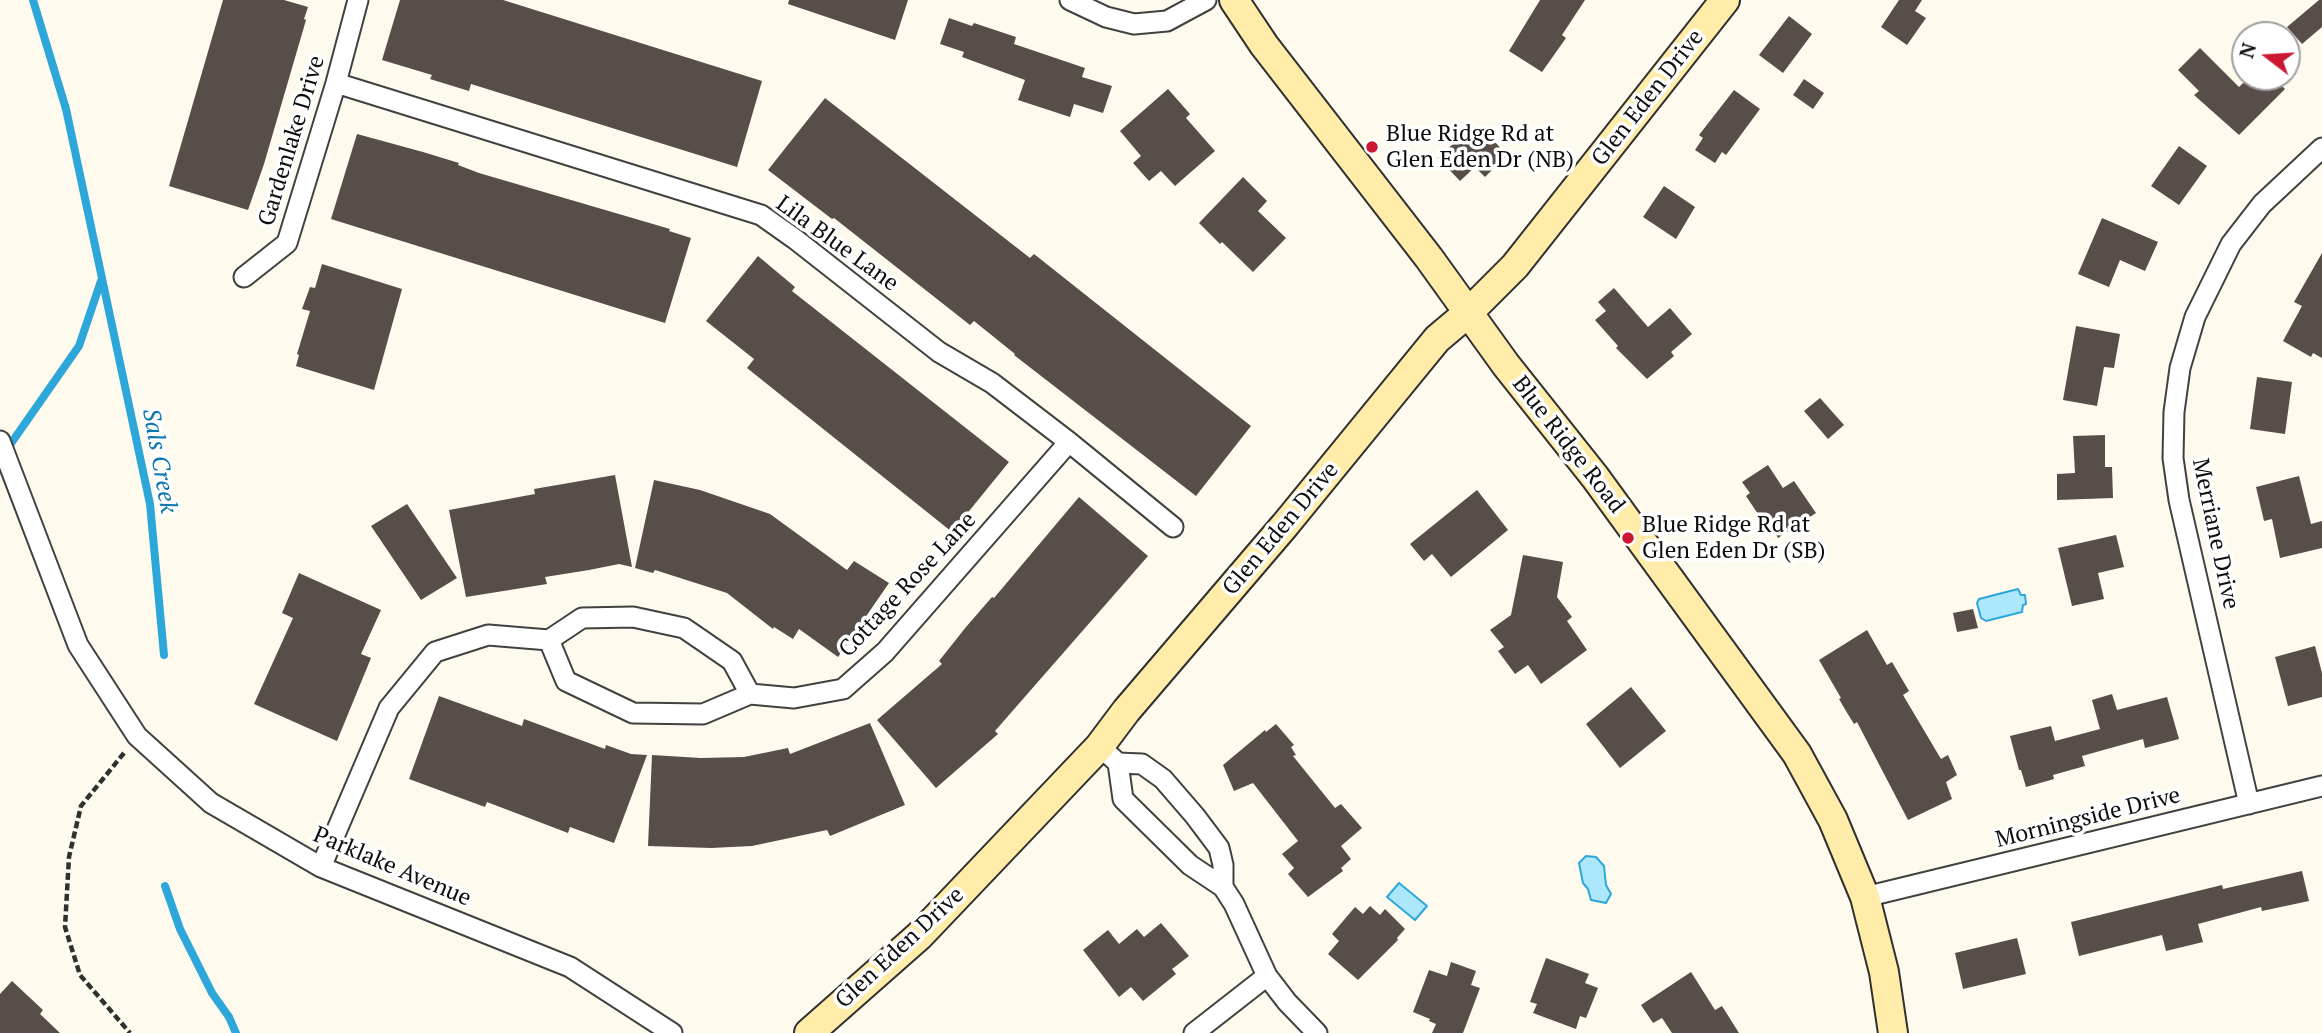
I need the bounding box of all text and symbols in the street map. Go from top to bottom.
north arrow [2231,21,2301,91]
street label: Glen Eden Drive [1586,24,1710,172]
text: N [2233,40,2261,61]
street label: Gardenlake Drive [253,53,331,229]
place label: Blue Ridge Rd at Glen Eden Dr (NB) [1386,120,1574,174]
marker: Blue Ridge Rd at Glen Eden Dr (NB) [1364,139,1380,155]
street label: Lila Blue Lane [770,190,904,298]
street label: Blue Ridge Road [1506,371,1630,519]
water label: Sals Creek [136,406,182,516]
street label: Merriane Drive [2186,456,2244,612]
street label: Glen Eden Drive [1217,457,1345,601]
street label: Cottage Rose Lane [834,507,982,663]
place label: Blue Ridge Rd at Glen Eden Dr (SB) [1642,511,1825,565]
marker: Blue Ridge Rd at Glen Eden Dr (SB) [1620,530,1636,546]
street label: Morningside Drive [1993,782,2183,854]
street label: Parklake Avenue [309,821,475,913]
street label: Glen Eden Drive [830,882,970,1014]

